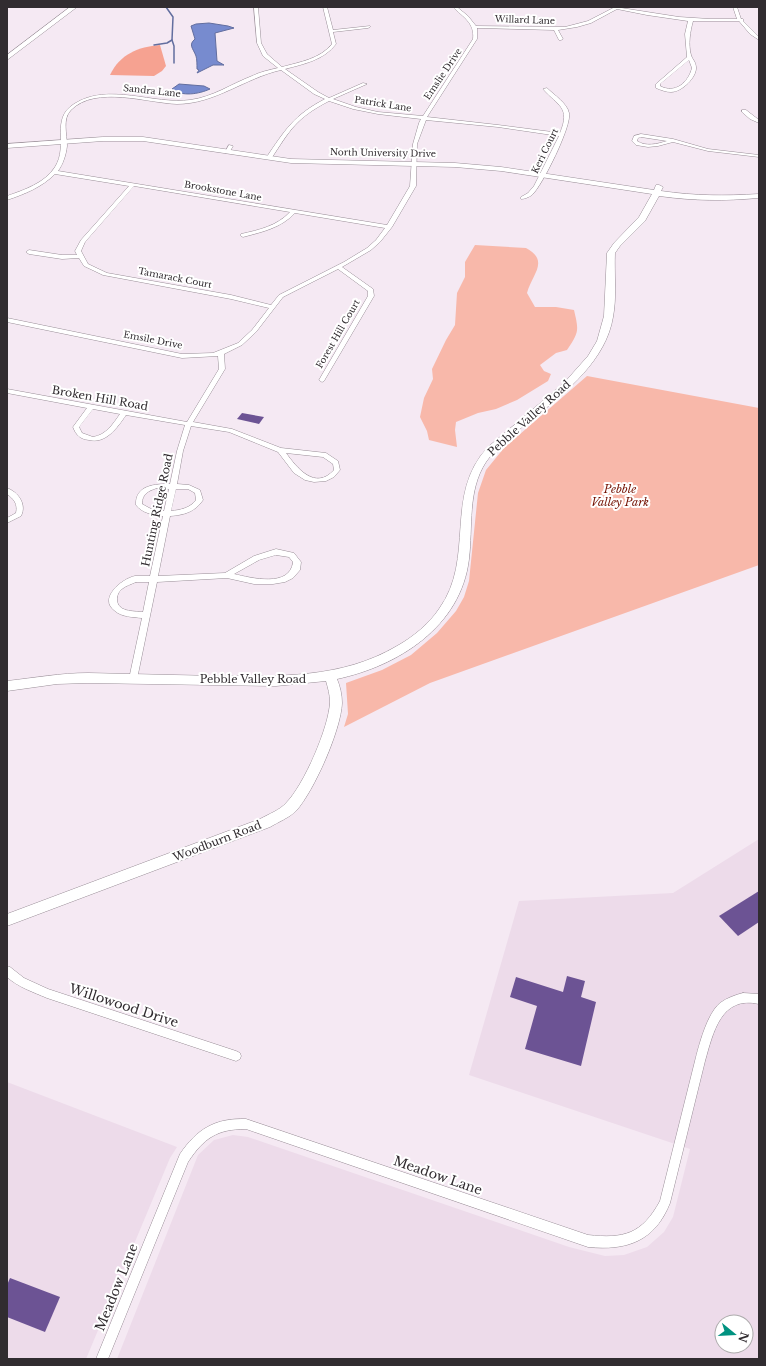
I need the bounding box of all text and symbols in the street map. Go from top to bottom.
street label: Willard Lane [494,13,555,26]
street label: Emslie Drive [421,46,464,102]
street label: Sandra Lane [123,82,181,99]
street label: Patrick Lane [354,94,412,113]
street label: Keri Court [529,126,560,175]
street label: North University Drive [330,146,436,159]
street label: Brookstone Lane [183,178,263,203]
street label: Tamarack Court [137,265,213,290]
street label: Forest Hill Court [313,297,362,370]
street label: Emsile Drive [123,328,183,351]
street label: Pebble Valley Road [485,377,574,459]
street label: Broken Hill Road [51,383,150,413]
street label: Hunting Ridge Road [138,452,176,568]
park label: Pebble Valley Park [591,482,649,509]
street label: Pebble Valley Road [200,672,307,686]
street label: Woodburn Road [170,817,264,865]
street label: Willowood Drive [66,979,181,1031]
street label: Meadow Lane [391,1152,485,1199]
street label: Meadow Lane [91,1241,142,1333]
north arrow [714,1314,754,1354]
text: N [735,1330,752,1345]

